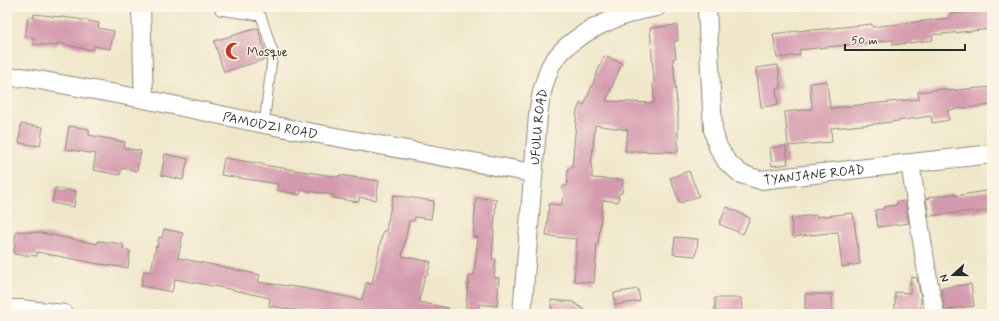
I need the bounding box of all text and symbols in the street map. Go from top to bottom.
scale bar [845,26,965,52]
text: 50 m [851,33,878,49]
mosque icon: Mosque [224,41,244,61]
place label: Mosque [247,44,288,61]
street label: UFULU ROAD [527,87,552,166]
street label: PAMODZI ROAD [221,109,319,144]
street label: TYANJANE ROAD [763,161,866,190]
north arrow [933,255,973,295]
text: N [937,272,952,284]

